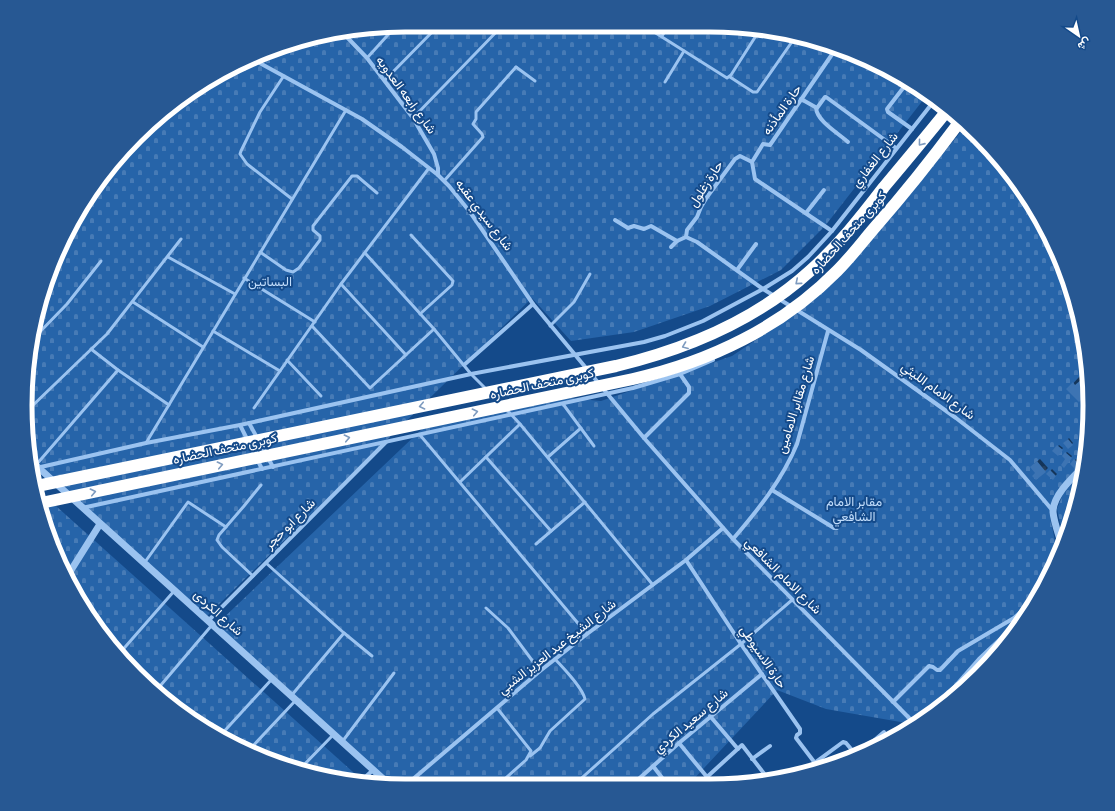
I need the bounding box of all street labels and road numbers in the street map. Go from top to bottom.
street label: شارع رابعه العدويه [372,53,440,138]
street label: حارة المأذنه [759,81,805,138]
street label: شارع الغفاري [848,129,903,192]
street label: حارة زغلول [685,158,727,210]
street label: شارع سيدي عقبه [450,176,516,255]
street label: كوبرى متحف الحضاره [808,188,891,278]
street label: شارع مقاابر الامامين [774,354,819,456]
street label: شارع الامام الليثي [897,359,978,425]
street label: كوبرى متحف الحضاره [489,365,596,403]
street label: كوبرى متحف الحضاره [172,430,279,468]
street label: شارع ابو حجر [260,495,320,554]
street label: شارع الامام الشافعي [740,534,825,619]
street label: شارع الكردى [189,587,246,640]
street label: شارع الشيخ عبد العزيز الشبي [495,596,620,700]
street label: حارة الاسيوطي [734,622,790,693]
street label: شارع سعيد الكردي [650,685,733,758]

